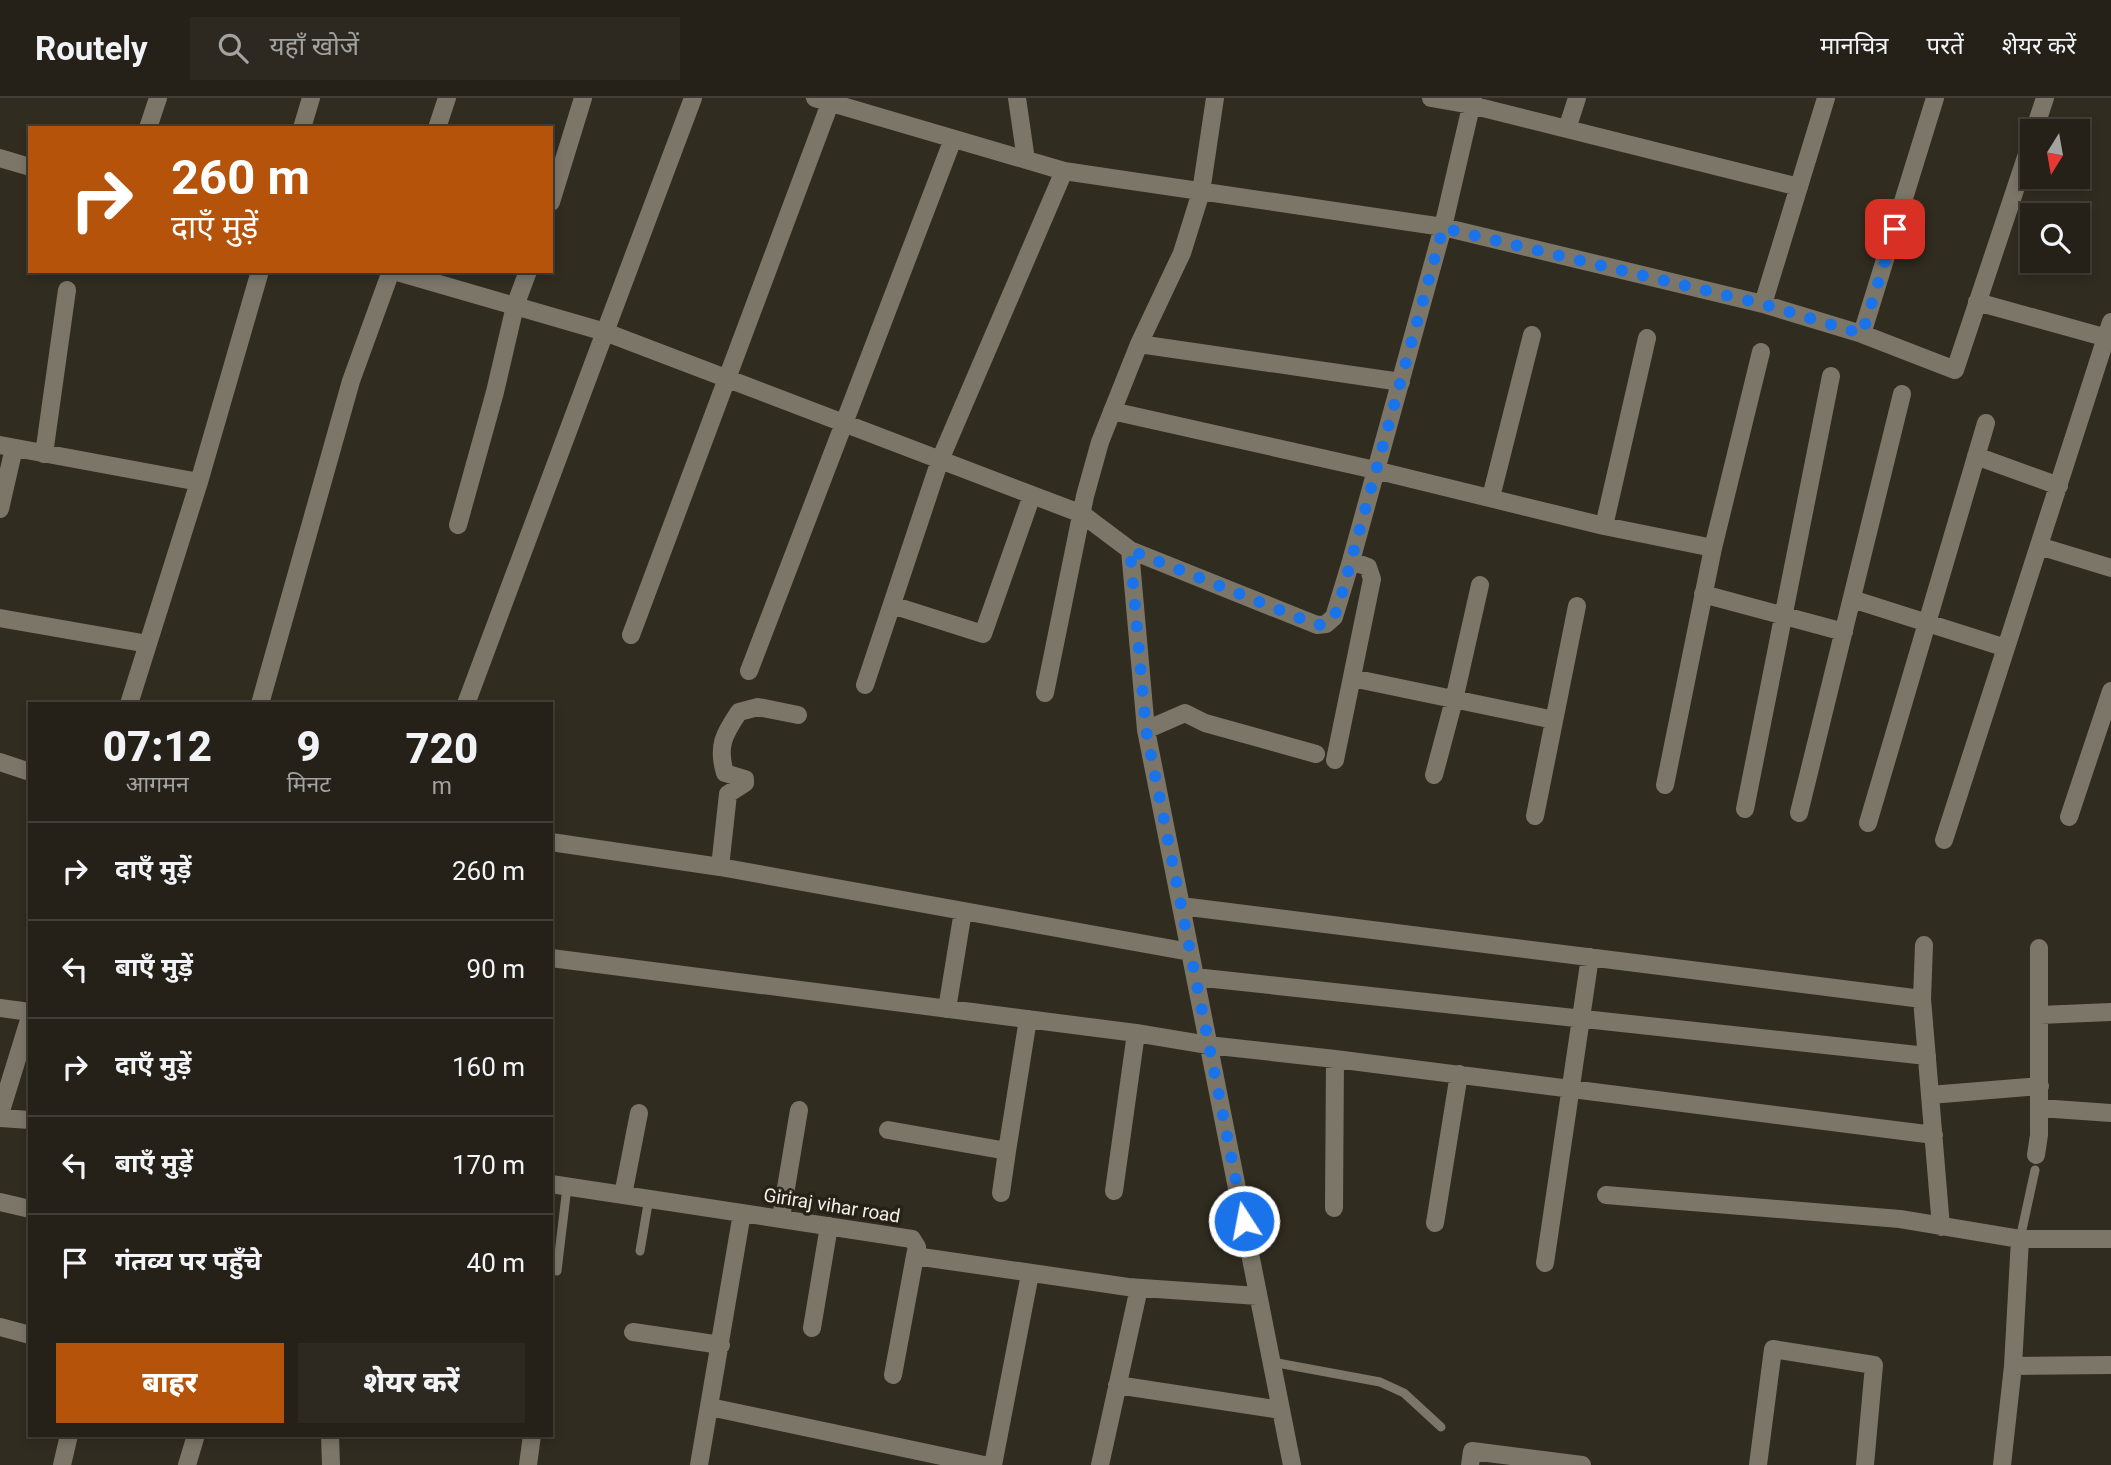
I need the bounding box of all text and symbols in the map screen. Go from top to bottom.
search box [190,17,680,80]
text: Routely [35,29,148,68]
icon: search [214,29,252,67]
text: यहाँ खोजें [270,31,359,61]
text: मानचित्र [1820,32,1889,60]
text: परतें [1927,32,1964,60]
text: शेयर करें [2002,32,2076,60]
north arrow [2020,119,2090,189]
map controls [2020,119,2090,273]
text: 260 m [171,149,310,206]
icon: right [56,154,147,245]
pin [1865,199,1925,259]
button: search [2020,203,2090,273]
text: दाएँ मुड़ें [171,208,258,246]
icon: arrive [1876,210,1914,248]
text: 07:12 [103,722,212,771]
text: 9 [297,722,321,771]
text: 720 [406,724,478,773]
text: आगमन [126,771,189,798]
text: मिनट [287,771,331,798]
text: m [432,773,452,800]
icon: right [56,852,94,890]
text: दाएँ मुड़ें [115,854,191,884]
text: 260 m [452,856,525,886]
icon: left [56,950,94,988]
text: बाएँ मुड़ें [115,952,193,982]
text: 90 m [467,954,525,984]
icon: right [56,1048,94,1086]
text: दाएँ मुड़ें [115,1050,191,1080]
text: 160 m [452,1052,525,1082]
icon: left [56,1146,94,1184]
text: बाएँ मुड़ें [115,1148,193,1178]
text: 170 m [452,1150,525,1180]
street label: Giriraj vihar road [762,1183,902,1228]
position arrow [1207,1184,1281,1258]
icon: arrive [56,1244,94,1282]
text: गंतव्य पर पहुँचे [115,1246,262,1276]
text: 40 m [467,1248,525,1278]
button: बाहर [56,1343,284,1423]
button: शेयर करें [298,1343,525,1423]

